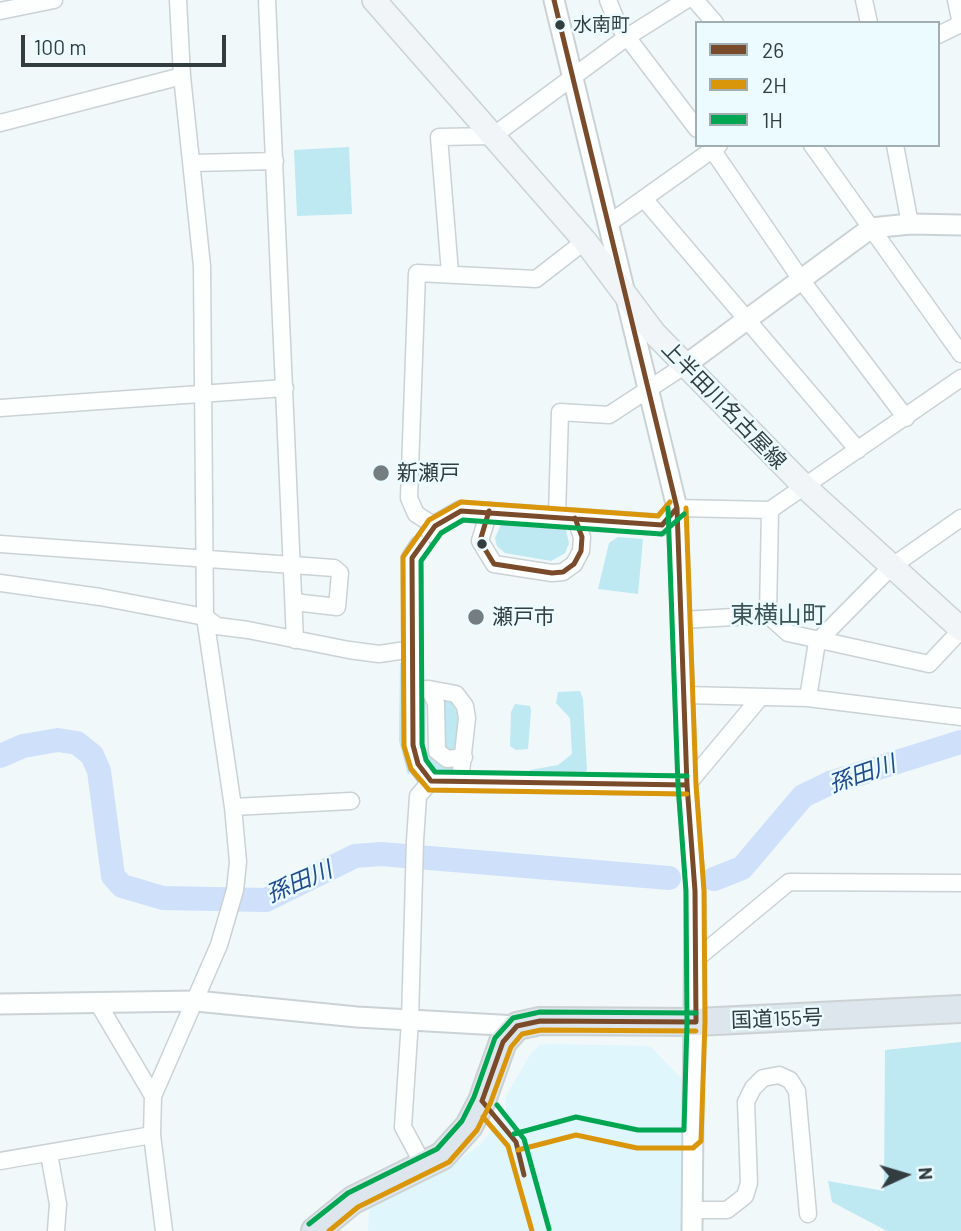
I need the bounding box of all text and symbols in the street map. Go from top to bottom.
place label: 水南町 [573,14,630,36]
marker: 水南町 [553,18,567,32]
scale bar [24,21,229,65]
legend [695,21,940,147]
text: 100 m [34,34,87,59]
text: 26 [762,37,784,62]
text: 2H [762,72,787,97]
text: 1H [762,107,783,132]
street label: 上半田川名古屋線 [657,336,791,474]
place label: 新瀬戸 [397,460,460,486]
marker: 新瀬戸 [371,463,391,483]
unlabelled marker [475,537,489,551]
district label: 東横山町 [730,601,826,629]
place label: 瀬戸市 [492,604,555,630]
marker: 瀬戸市 [466,607,486,627]
water label: 孫田川 [825,750,899,798]
water label: 孫田川 [262,856,336,908]
street label: 国道155号 [731,1005,823,1033]
north arrow [870,1140,940,1210]
text: N [915,1166,938,1181]

